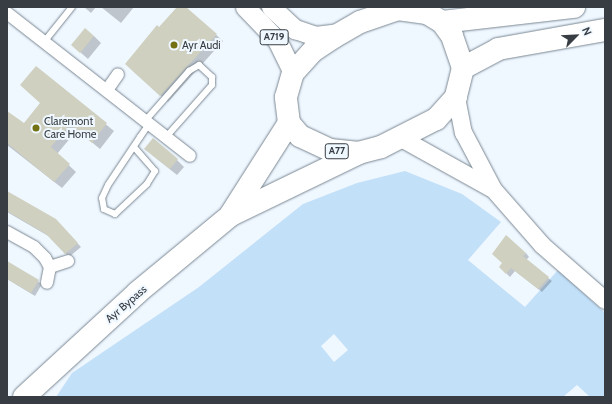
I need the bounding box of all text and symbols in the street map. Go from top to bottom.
north arrow [556,16,596,56]
text: N [579,25,595,38]
road number: A719 [259,29,289,45]
place label: Ayr Audi [182,38,221,52]
marker: Ayr Audi [169,40,179,50]
place label: Claremont Care Home [44,115,96,141]
marker: Claremont Care Home [31,123,41,133]
road number: A77 [324,143,350,159]
street label: Ayr Bypass [103,283,149,325]

